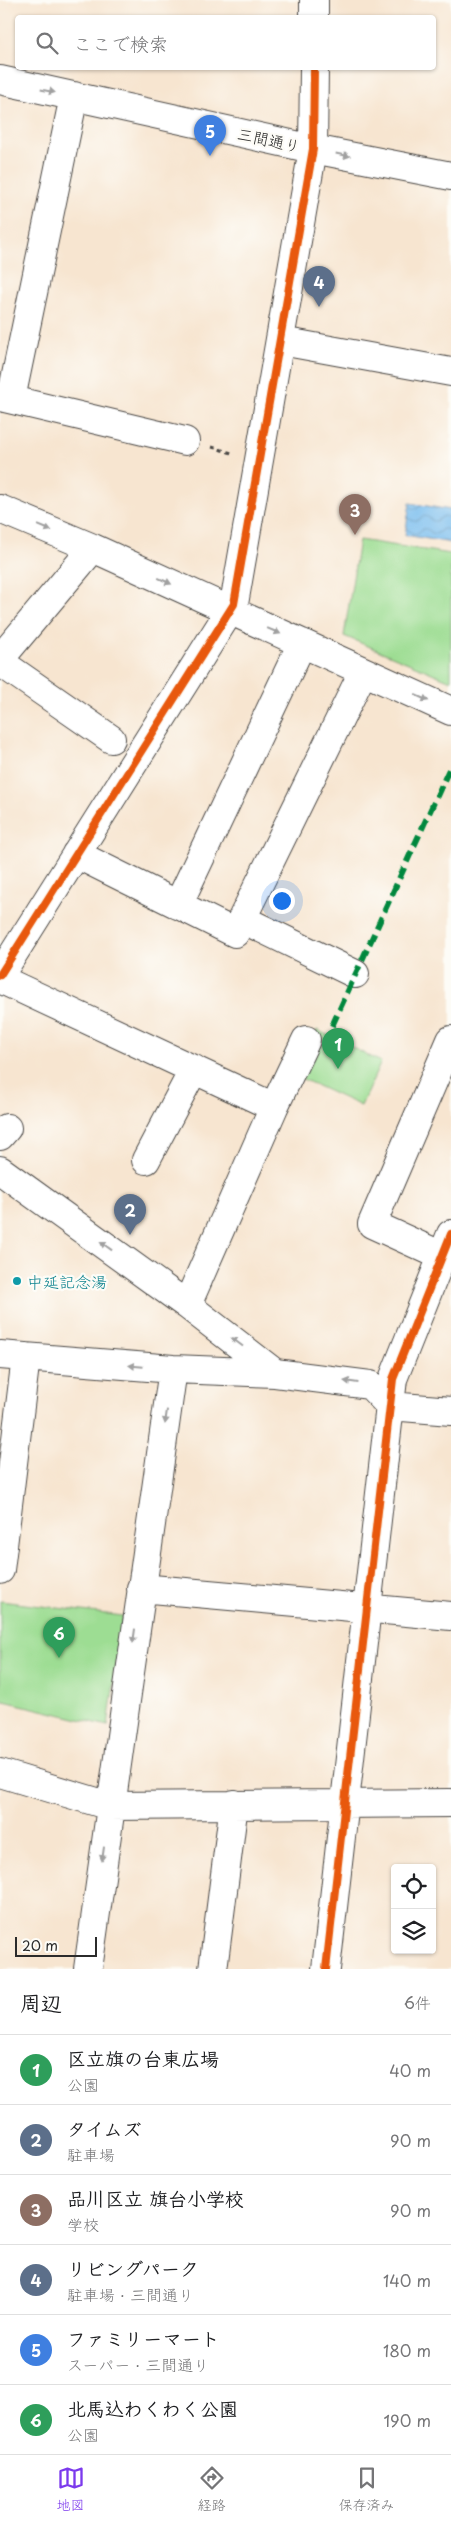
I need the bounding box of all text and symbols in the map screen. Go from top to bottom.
search box [15,15,436,70]
icon: search [33,29,61,57]
text: ここで検索 [73,29,168,57]
one-way arrow [40,87,56,95]
pin: 5 [194,115,226,156]
street label: 三間通り [235,121,303,157]
one-way arrow [336,151,352,159]
pin: 4 [303,266,335,307]
pin: 3 [339,494,371,535]
one-way arrow [38,524,53,532]
one-way arrow [158,578,172,586]
one-way arrow [267,627,281,635]
one-way arrow [415,694,429,702]
your location [269,888,295,914]
pin: 1 [322,1028,354,1069]
pin: 2 [114,1194,146,1235]
one-way arrow [99,1241,113,1251]
place label: 中延記念湯 [27,1269,107,1293]
marker: 中延記念湯 [11,1275,23,1287]
one-way arrow [231,1337,244,1348]
one-way arrow [128,1362,144,1370]
one-way arrow [342,1378,358,1386]
one-way arrow [162,1410,170,1426]
pin: 6 [43,1617,75,1658]
one-way arrow [130,1628,138,1644]
one-way arrow [99,1846,107,1862]
map controls [391,1864,436,1954]
button: locate [391,1864,436,1909]
button: layers [391,1909,436,1954]
scale bar [15,1934,98,1957]
text: 20 m [22,1935,58,1956]
text: 周辺 [20,1986,62,2018]
text: 6件 [404,1990,431,2014]
text: 区立旗の台東広場 [67,2044,219,2072]
text: 1 [32,2058,40,2082]
text: 40 m [389,2058,431,2082]
text: 公園 [67,2072,99,2096]
text: タイムズ [67,2114,141,2142]
text: 2 [30,2128,42,2152]
text: 90 m [390,2128,431,2152]
text: 駐車場 [67,2142,115,2166]
text: 品川区立 旗台小学校 [67,2184,244,2212]
text: 3 [31,2198,41,2222]
text: 90 m [390,2198,431,2222]
text: 学校 [67,2212,99,2236]
text: リビングパーク [67,2254,199,2282]
text: 4 [31,2268,41,2292]
text: 140 m [383,2268,431,2292]
text: 駐車場 · 三間通り [67,2282,194,2306]
text: ファミリーマート [67,2324,220,2352]
text: 5 [31,2338,41,2362]
text: 180 m [383,2338,431,2362]
text: スーパー · 三間通り [67,2352,209,2376]
text: 北馬込わくわく公園 [67,2394,238,2422]
text: 6 [30,2408,42,2432]
text: 190 m [383,2408,431,2432]
text: 公園 [67,2422,99,2446]
tab: 地図 [57,2464,85,2515]
tab: 経路 [198,2464,226,2515]
tab: 保存済み [339,2464,395,2515]

